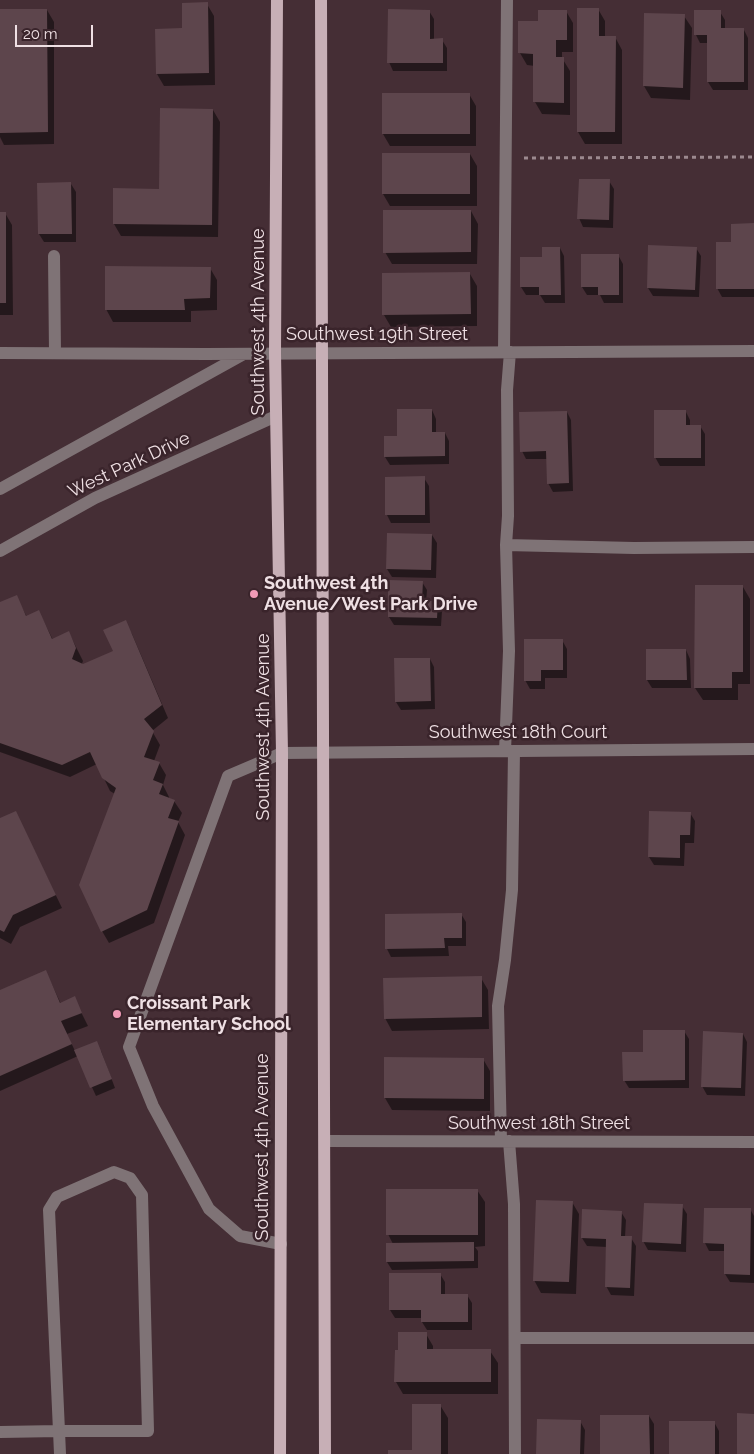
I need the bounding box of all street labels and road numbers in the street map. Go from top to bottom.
street label: Southwest 4th Avenue [248,229,270,415]
street label: Southwest 19th Street [286,324,468,346]
street label: West Park Drive [65,427,193,503]
street label: Southwest 4th Avenue [253,634,275,820]
street label: Southwest 18th Court [429,722,607,744]
street label: Southwest 4th Avenue [252,1054,274,1240]
street label: Southwest 18th Street [448,1113,630,1135]

